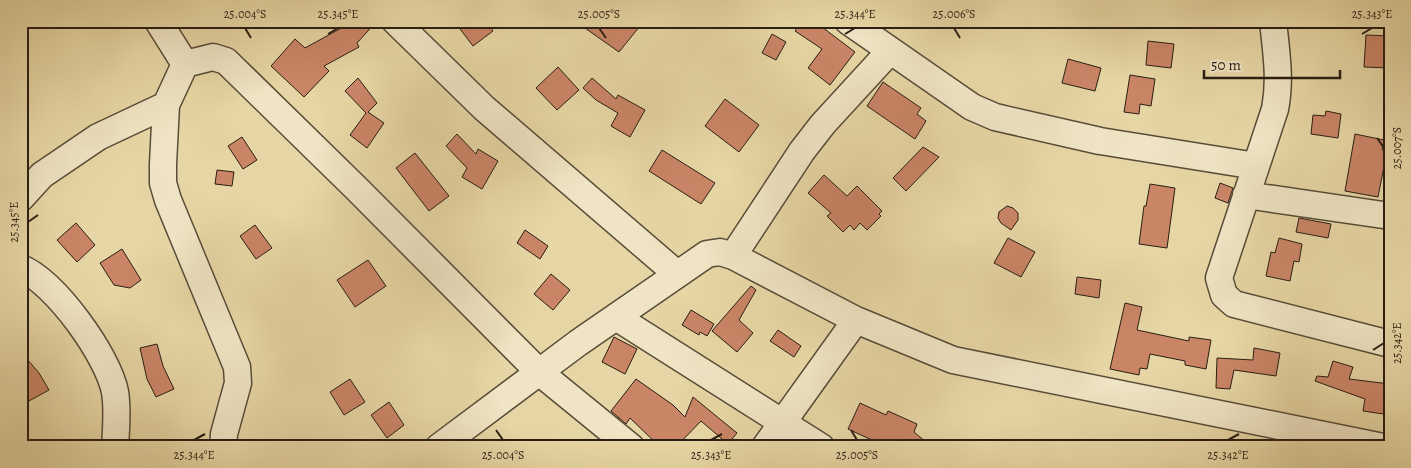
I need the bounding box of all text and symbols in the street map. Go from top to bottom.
text: 25.004°S [224,6,266,22]
text: 25.345°E [318,6,358,22]
text: 25.005°S [578,6,620,22]
text: 25.344°E [834,6,876,22]
text: 25.006°S [933,6,975,22]
text: 25.343°E [1352,6,1392,22]
scale bar [1204,48,1340,80]
text: 50 m [1211,55,1241,75]
text: 25.007°S [1389,127,1405,169]
text: 25.345°E [6,202,22,242]
text: 25.342°E [1389,322,1405,364]
text: 25.344°E [173,447,215,463]
text: 25.004°S [482,447,524,463]
text: 25.343°E [691,447,731,463]
text: 25.005°S [836,447,878,463]
text: 25.342°E [1207,447,1249,463]

